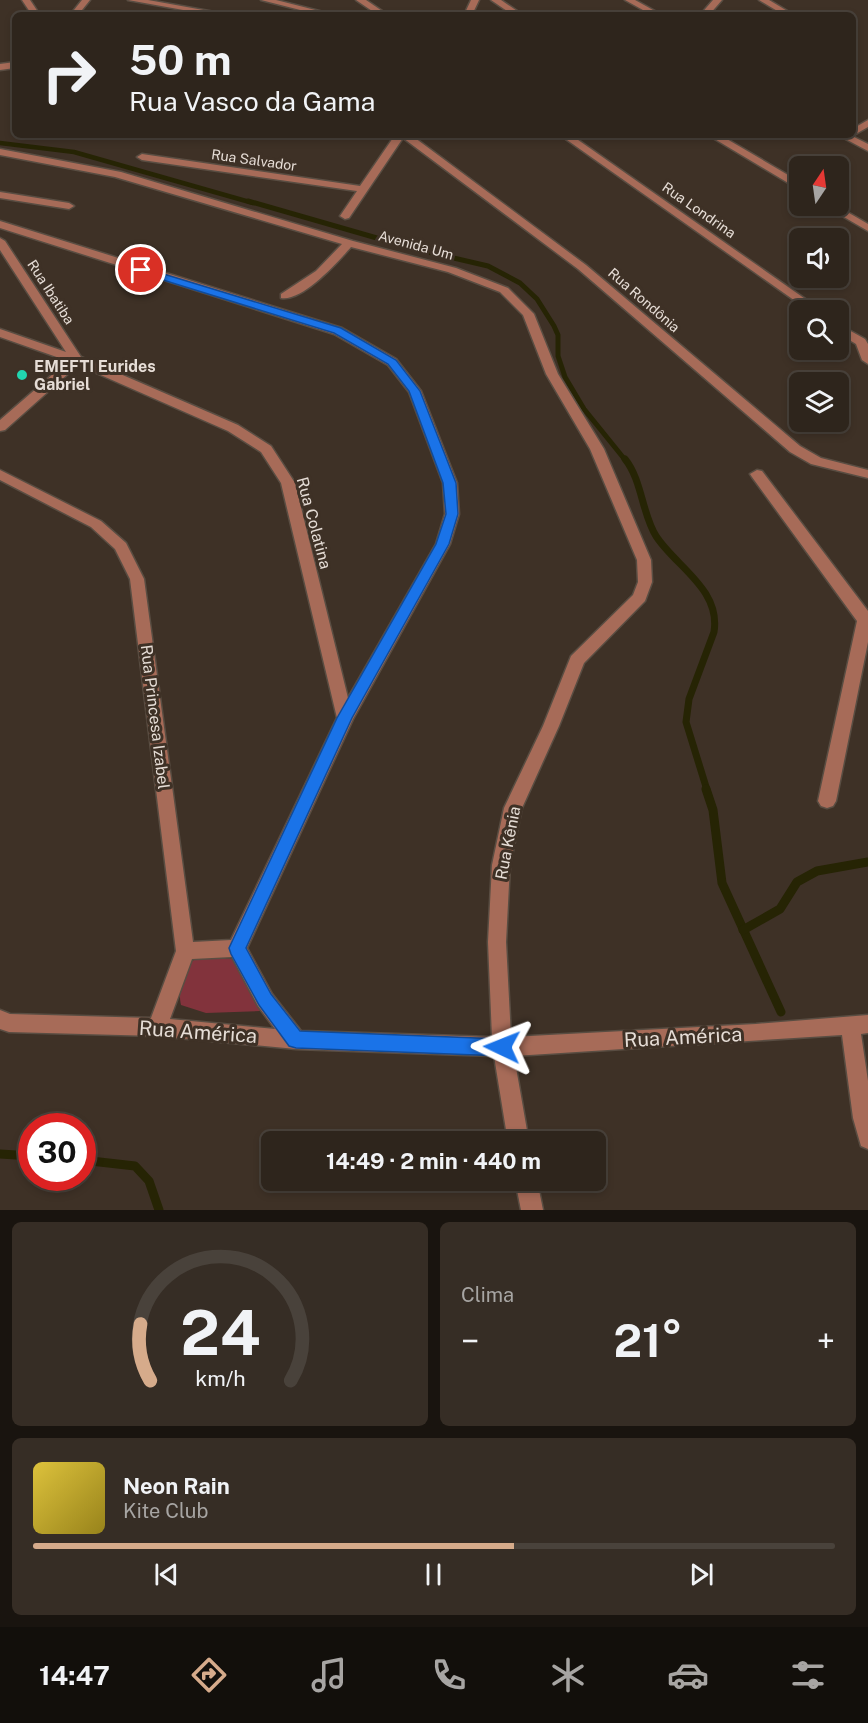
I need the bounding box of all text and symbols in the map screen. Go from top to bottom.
text: 50 m [129,35,232,84]
icon: right [30,36,108,114]
text: Rua Vasco da Gama [129,85,375,117]
street label: Rua Salvador [210,146,298,174]
north arrow [789,156,849,216]
map controls [789,156,849,432]
street label: Rua Londrina [659,179,739,241]
street label: Avenida Um [377,227,455,263]
button: sound [789,228,849,288]
pin [115,244,166,295]
icon: arrive [124,253,157,286]
street label: Rua Ibatiba [24,257,78,327]
street label: Rua Rondônia [605,265,683,335]
button: search [789,300,849,360]
place label: EMEFTI Eurides Gabriel [34,357,156,394]
marker: EMEFTI Eurides Gabriel [15,368,29,382]
button: layers [789,372,849,432]
street label: Rua Colatina [293,475,335,571]
street label: Rua Princesa Izabel [137,644,173,791]
street label: Rua Kênia [492,805,524,881]
position arrow [470,1015,534,1079]
street label: Rua América [138,1016,258,1048]
street label: Rua América [623,1022,743,1052]
speed limit sign: 30 [18,1113,96,1191]
text: 14:49 · 2 min · 440 m [326,1148,541,1174]
text: Clima [461,1283,514,1307]
text: 24 [180,1296,260,1369]
text: 21° [613,1314,683,1367]
text: − [461,1322,479,1360]
text: + [817,1322,835,1360]
text: km/h [195,1366,245,1391]
text: Neon Rain [123,1473,230,1499]
text: Kite Club [123,1499,208,1523]
icon: previous [150,1558,183,1591]
icon: pause [417,1558,450,1591]
icon: next [685,1558,718,1591]
icon: directions [188,1654,230,1696]
icon: music [308,1654,350,1696]
icon: phone [428,1654,470,1696]
icon: climate [547,1654,589,1696]
icon: car [667,1654,709,1696]
icon: filters [787,1654,829,1696]
text: 14:47 [39,1659,110,1691]

